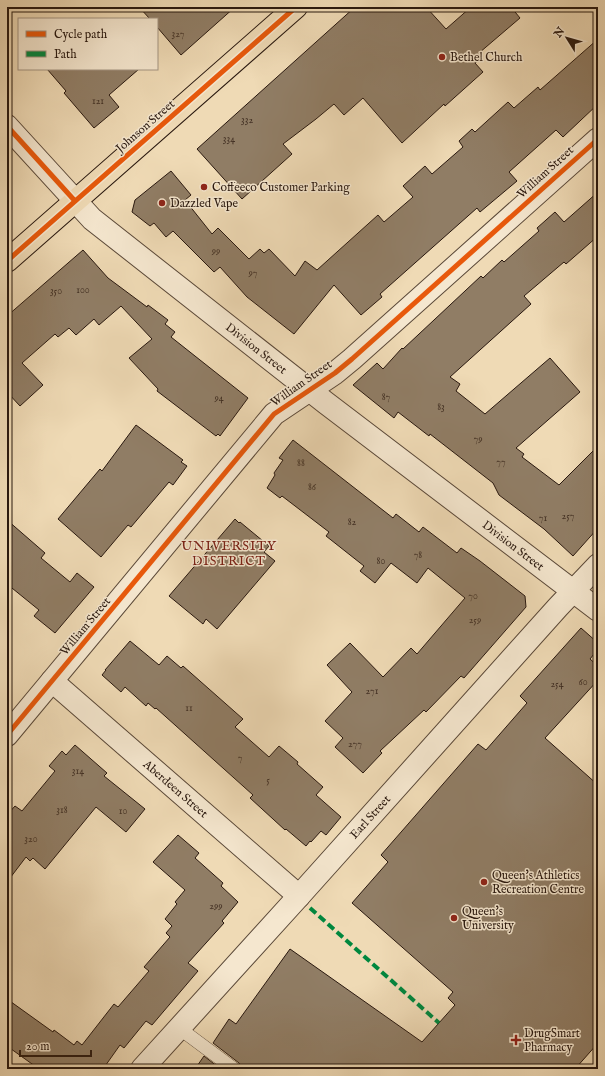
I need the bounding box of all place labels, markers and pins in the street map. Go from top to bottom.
place label: Bethel Church [450,50,523,65]
marker: Bethel Church [437,52,447,62]
place label: Coffeeco Customer Parking [212,180,350,195]
marker: Coffeeco Customer Parking [199,182,209,192]
place label: Dazzled Vape [170,196,238,212]
marker: Dazzled Vape [157,198,167,208]
place label: Queen's Athletics Recreation Centre [492,868,585,897]
marker: Queen's Athletics Recreation Centre [479,877,489,887]
place label: Queen's University [462,904,514,933]
marker: Queen's University [449,913,459,923]
place label: DrugSmart Pharmacy [524,1026,580,1055]
marker: DrugSmart Pharmacy [511,1035,521,1045]

